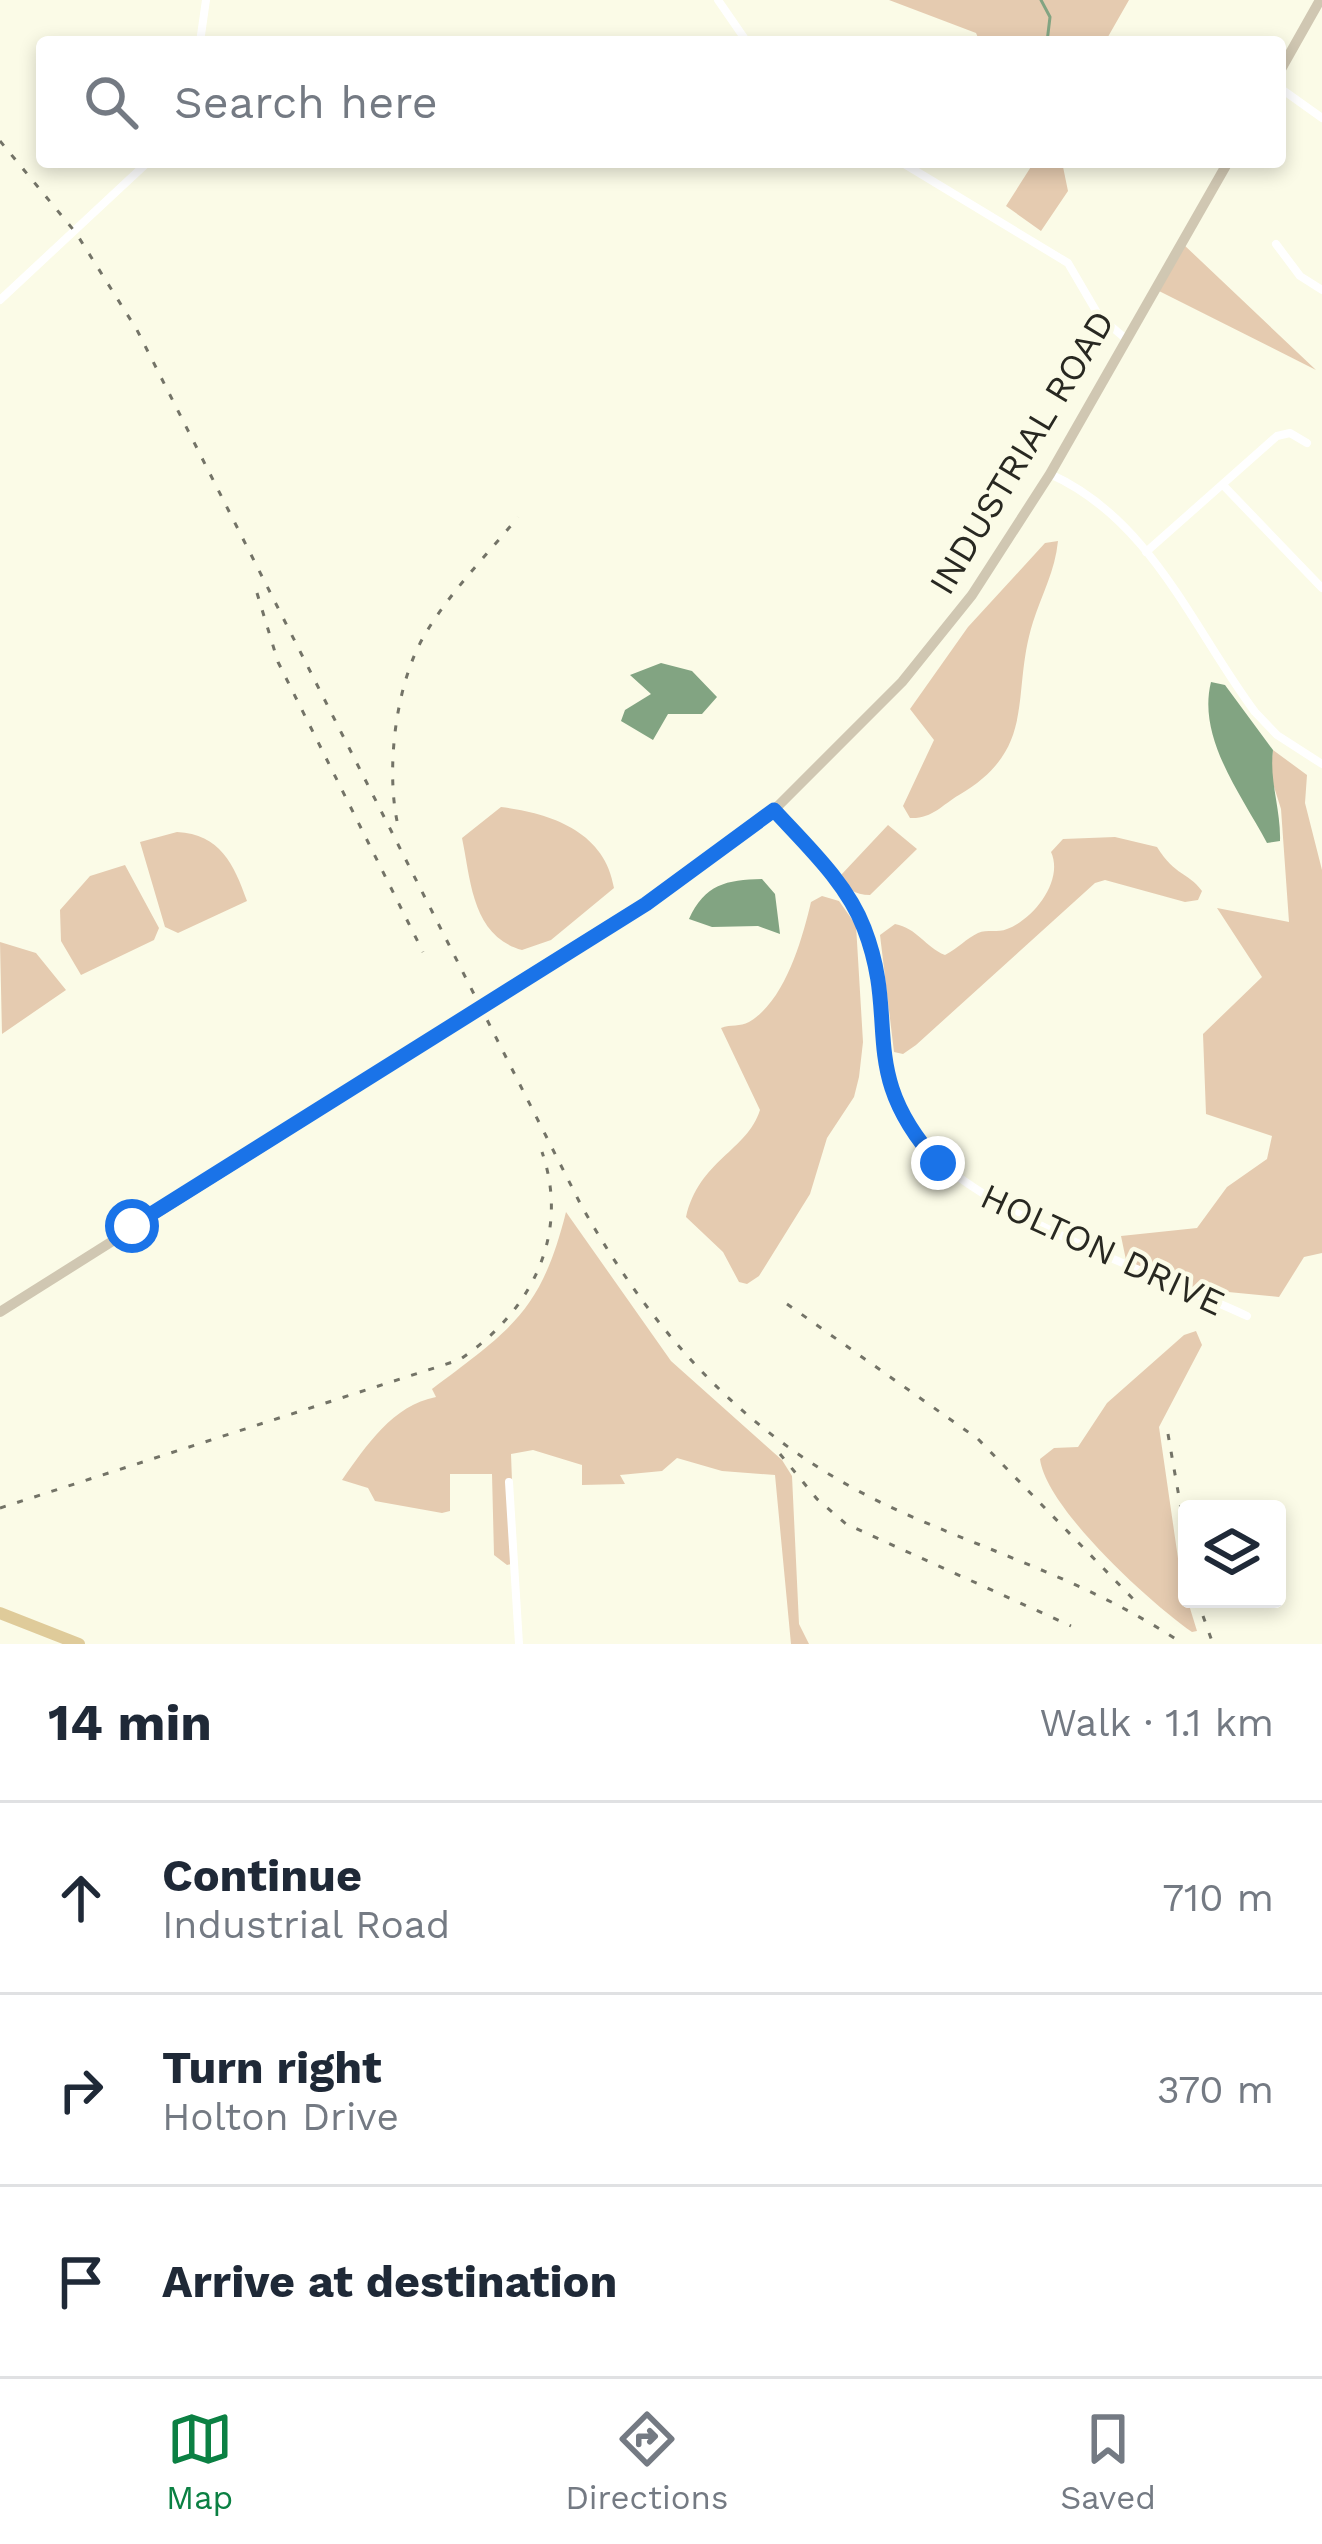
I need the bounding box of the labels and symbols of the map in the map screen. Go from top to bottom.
street label: INDUSTRIAL ROAD [921,303,1123,602]
route end [911,1136,965,1190]
street label: HOLTON DRIVE [974,1175,1231,1325]
route start [105,1199,159,1253]

